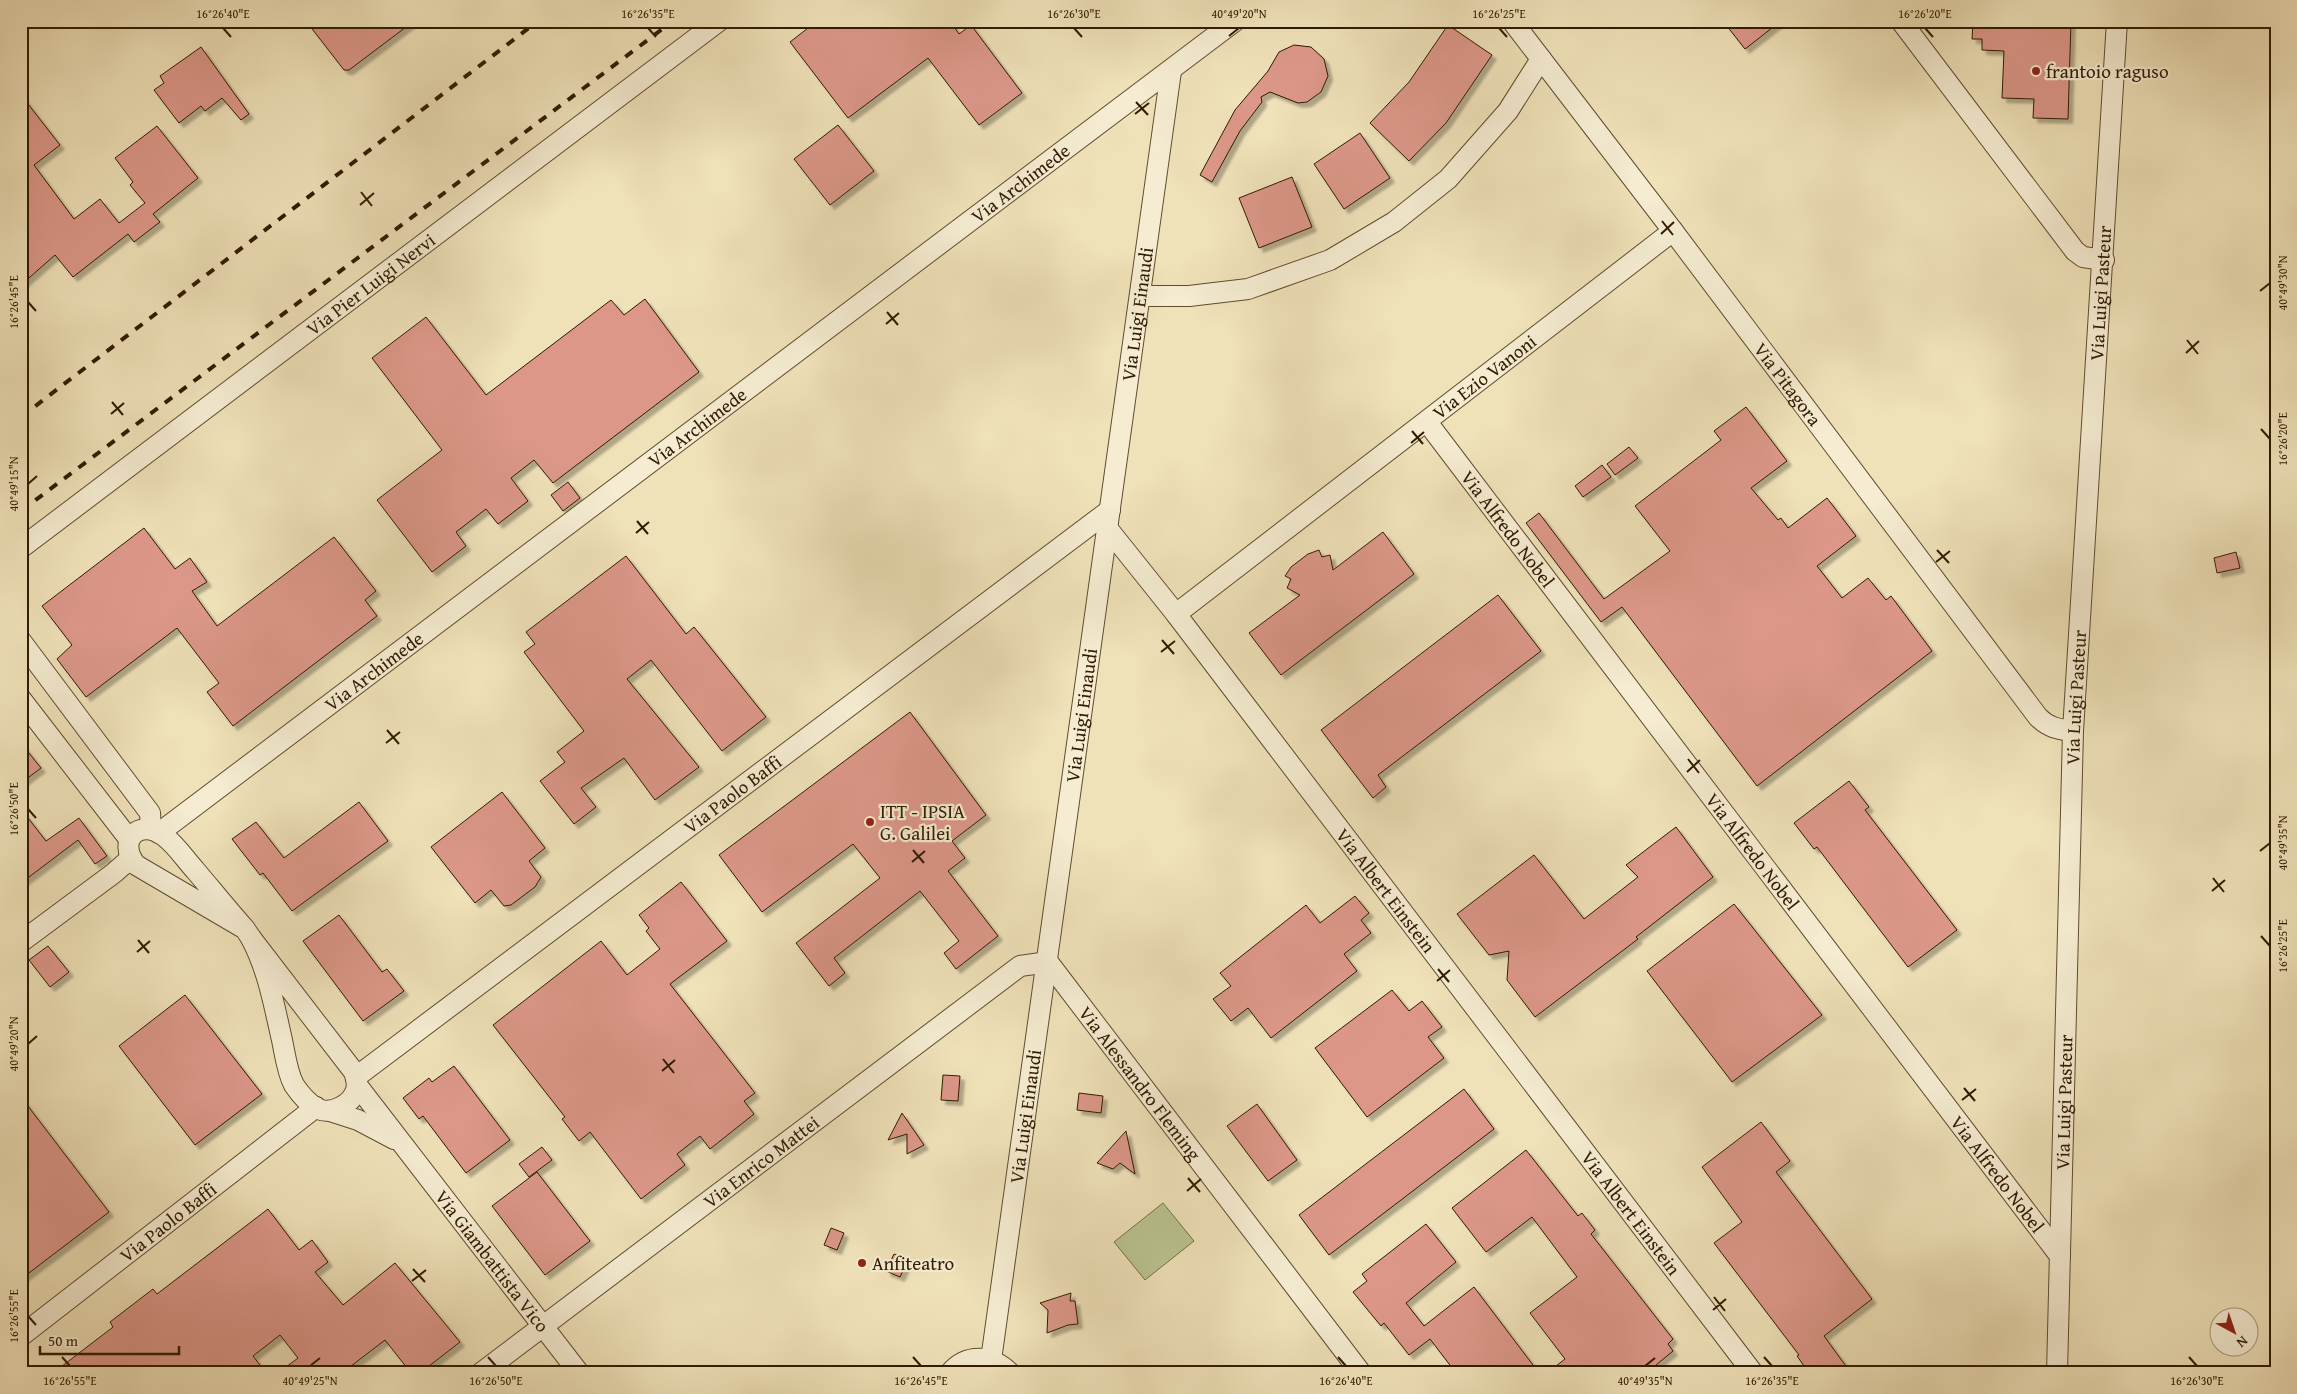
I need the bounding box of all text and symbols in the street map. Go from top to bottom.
text: 16°26'40"E [196,5,250,22]
text: 16°26'35"E [621,5,675,22]
text: 16°26'30"E [1047,5,1101,22]
text: 40°49'20"N [1211,5,1267,22]
text: 16°26'25"E [1472,5,1526,22]
text: 16°26'20"E [1898,5,1952,22]
place label: frantoio raguso [2046,57,2169,85]
marker: frantoio raguso [2030,65,2042,77]
street label: Via Archimede [965,136,1076,230]
street label: Via Luigi Pasteur [2082,224,2118,361]
street label: Via Pier Luigi Nervi [300,226,441,342]
street label: Via Luigi Einaudi [1114,245,1160,383]
text: 40°49'30"N [2274,255,2291,311]
text: 16°26'45"E [5,275,22,329]
street label: Via Ezio Vanoni [1426,327,1542,426]
street label: Via Pitagora [1747,336,1829,432]
street label: Via Archimede [642,380,752,474]
text: 16°26'20"E [2274,412,2291,466]
text: 40°49'15"N [5,456,22,512]
street label: Via Alfredo Nobel [1454,464,1562,593]
street label: Via Archimede [318,624,429,718]
street label: Via Luigi Pasteur [2058,629,2093,765]
street label: Via Luigi Einaudi [1058,646,1104,784]
street label: Via Paolo Baffi [678,747,788,840]
text: 16°26'50"E [5,782,22,836]
street label: Via Alfredo Nobel [1699,787,1807,916]
place label: ITT - IPSIA G. Galilei [880,797,965,847]
text: 40°49'35"N [2274,815,2291,871]
marker: ITT - IPSIA G. Galilei [864,816,876,828]
street label: Via Albert Einstein [1329,822,1443,959]
text: 16°26'25"E [2274,919,2291,973]
street label: Via Alessandro Fleming [1072,1000,1209,1167]
text: 40°49'20"N [5,1016,22,1072]
street label: Via Luigi Pasteur [2048,1034,2079,1170]
street label: Via Luigi Einaudi [1002,1047,1048,1185]
street label: Via Enrico Mattei [697,1108,825,1215]
street label: Via Alfredo Nobel [1944,1109,2051,1238]
street label: Via Albert Einstein [1575,1145,1688,1281]
street label: Via Paolo Baffi [113,1175,223,1269]
street label: Via Giambattista Vico [429,1184,556,1338]
place label: Anfiteatro [872,1249,954,1277]
marker: Anfiteatro [856,1257,868,1269]
text: 16°26'55"E [5,1289,22,1343]
north arrow [2210,1306,2260,1356]
scale bar [40,1324,179,1356]
text: 50 m [48,1330,79,1351]
text: N [2232,1331,2252,1353]
text: 16°26'55"E [43,1372,97,1389]
text: 40°49'25"N [282,1372,338,1389]
text: 16°26'50"E [469,1372,523,1389]
text: 16°26'45"E [894,1372,948,1389]
text: 16°26'40"E [1319,1372,1373,1389]
text: 40°49'35"N [1617,1372,1673,1389]
text: 16°26'35"E [1745,1372,1799,1389]
text: 16°26'30"E [2170,1372,2224,1389]

